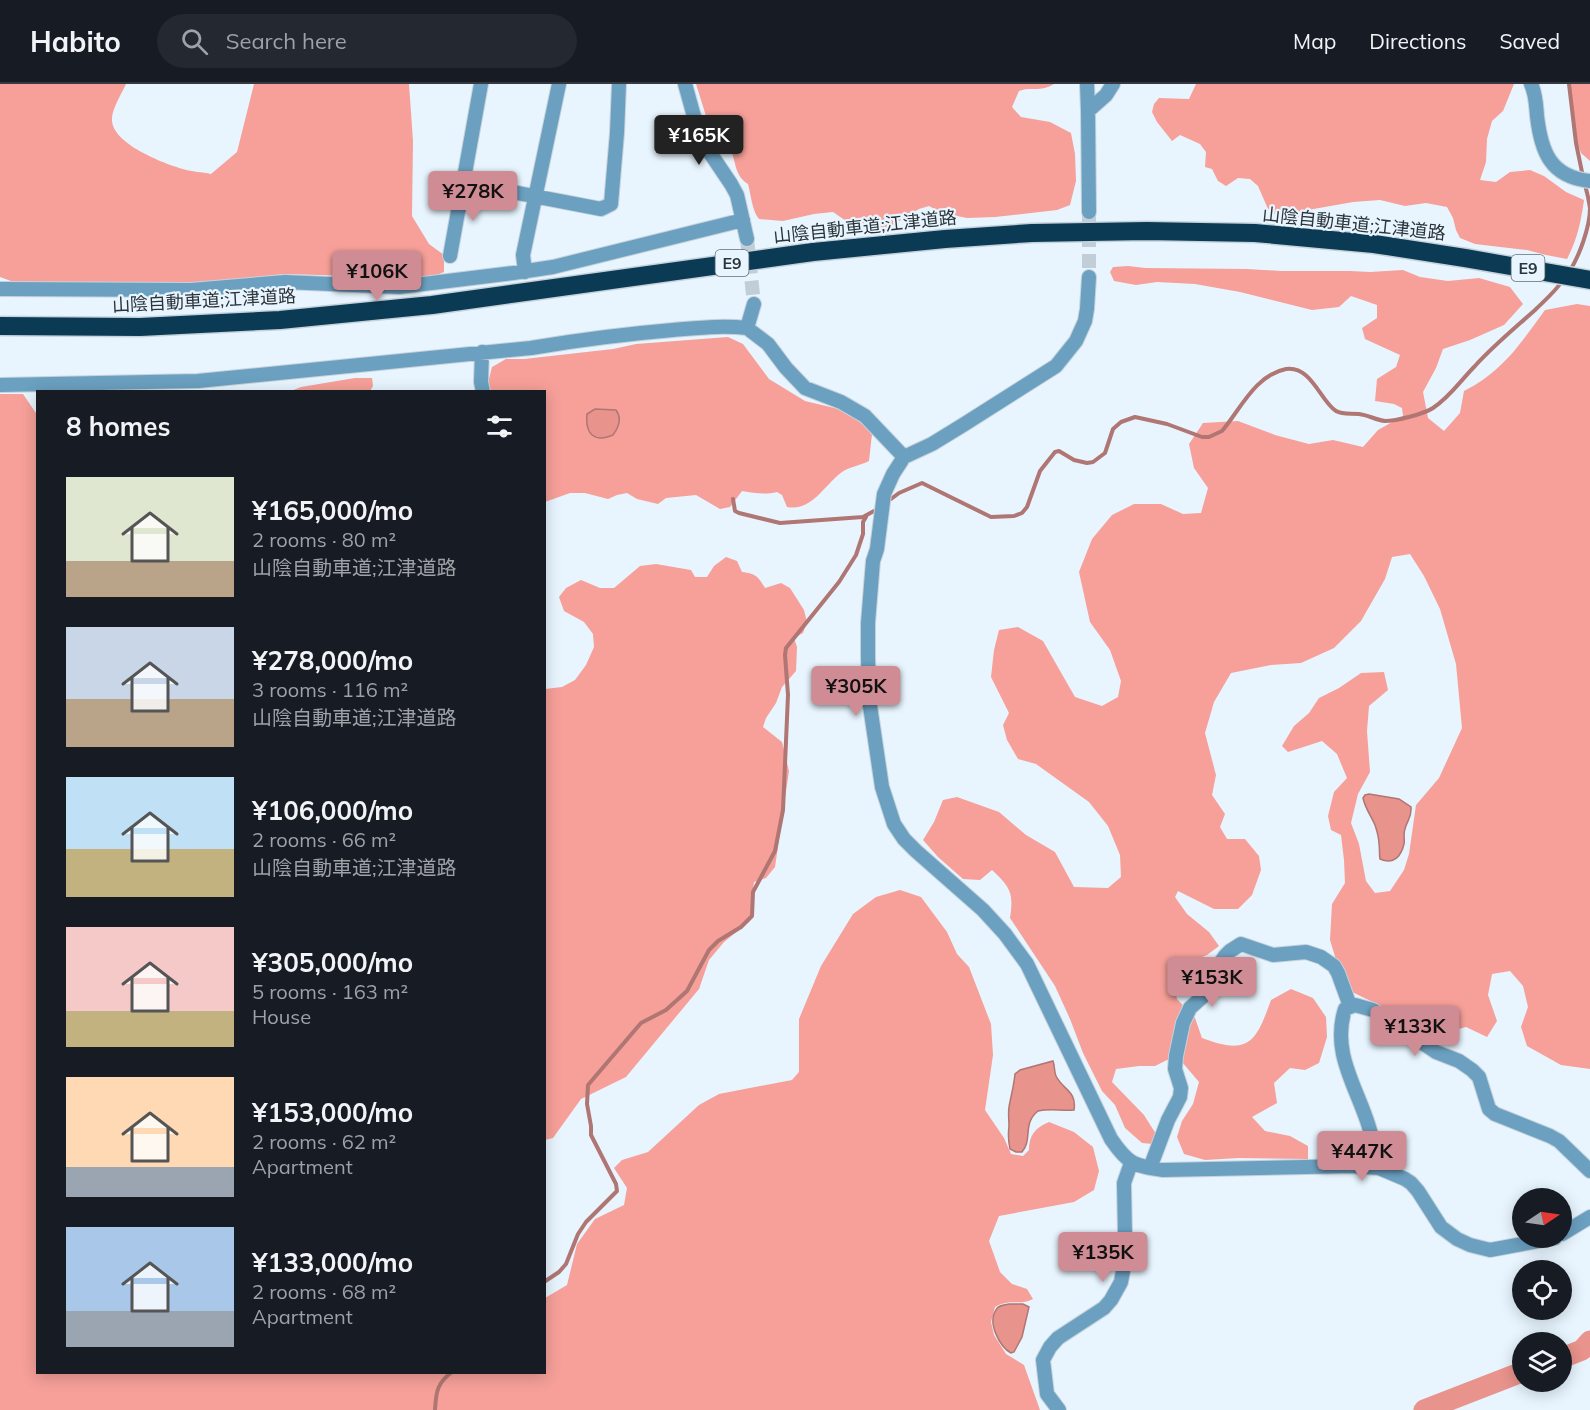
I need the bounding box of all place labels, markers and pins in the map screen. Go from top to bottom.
pin: ¥165K [657,115,741,166]
pin: ¥278K [431,171,515,222]
pin: ¥106K [335,251,419,302]
pin: ¥305K [814,666,898,717]
pin: ¥153K [1170,957,1254,1008]
pin: ¥133K [1373,1006,1457,1057]
pin: ¥447K [1320,1131,1404,1182]
pin: ¥135K [1061,1232,1145,1283]

